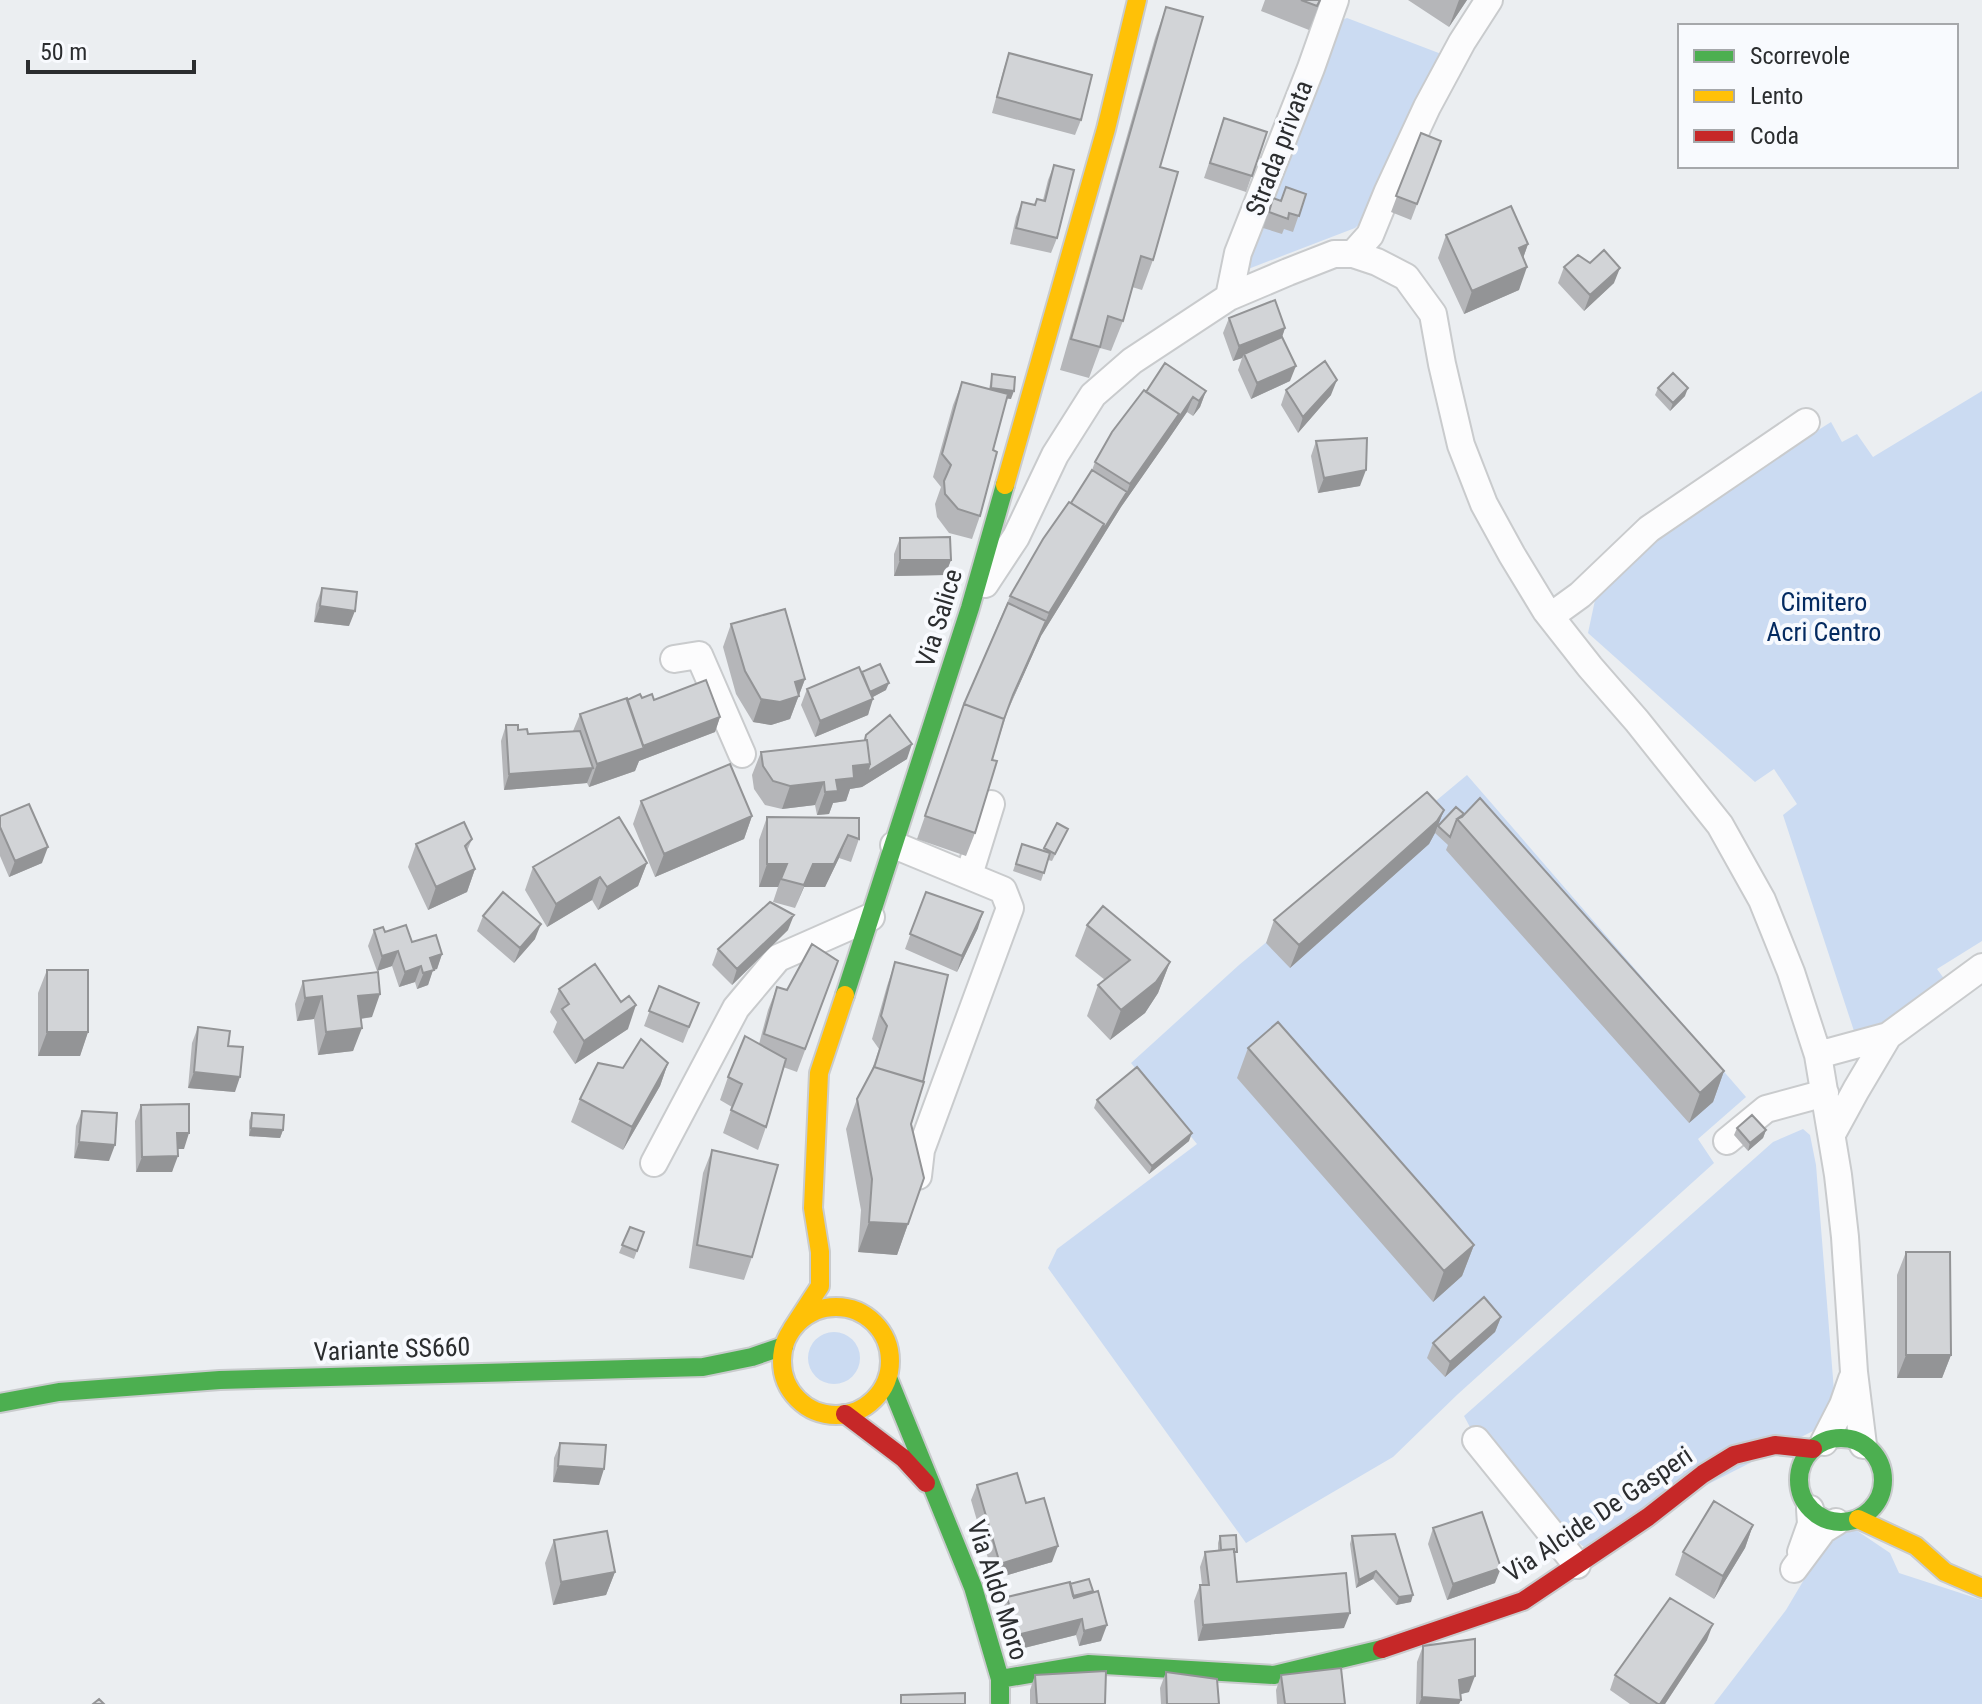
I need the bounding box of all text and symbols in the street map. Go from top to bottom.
scale bar [28,24,194,74]
legend [1678,24,1958,168]
text: 50 m [40,38,87,66]
text: Scorrevole [1750,42,1850,70]
street label: Strada privata [1239,76,1319,220]
text: Lento [1750,82,1803,110]
text: Coda [1750,122,1799,150]
street label: Via Salice [910,565,968,671]
park label: Cimitero Acri Centro [1767,587,1881,647]
street label: Variante SS660 [313,1331,471,1367]
street label: Via Alcide De Gasperi [1498,1440,1698,1588]
street label: Via Aldo Moro [961,1516,1035,1664]

